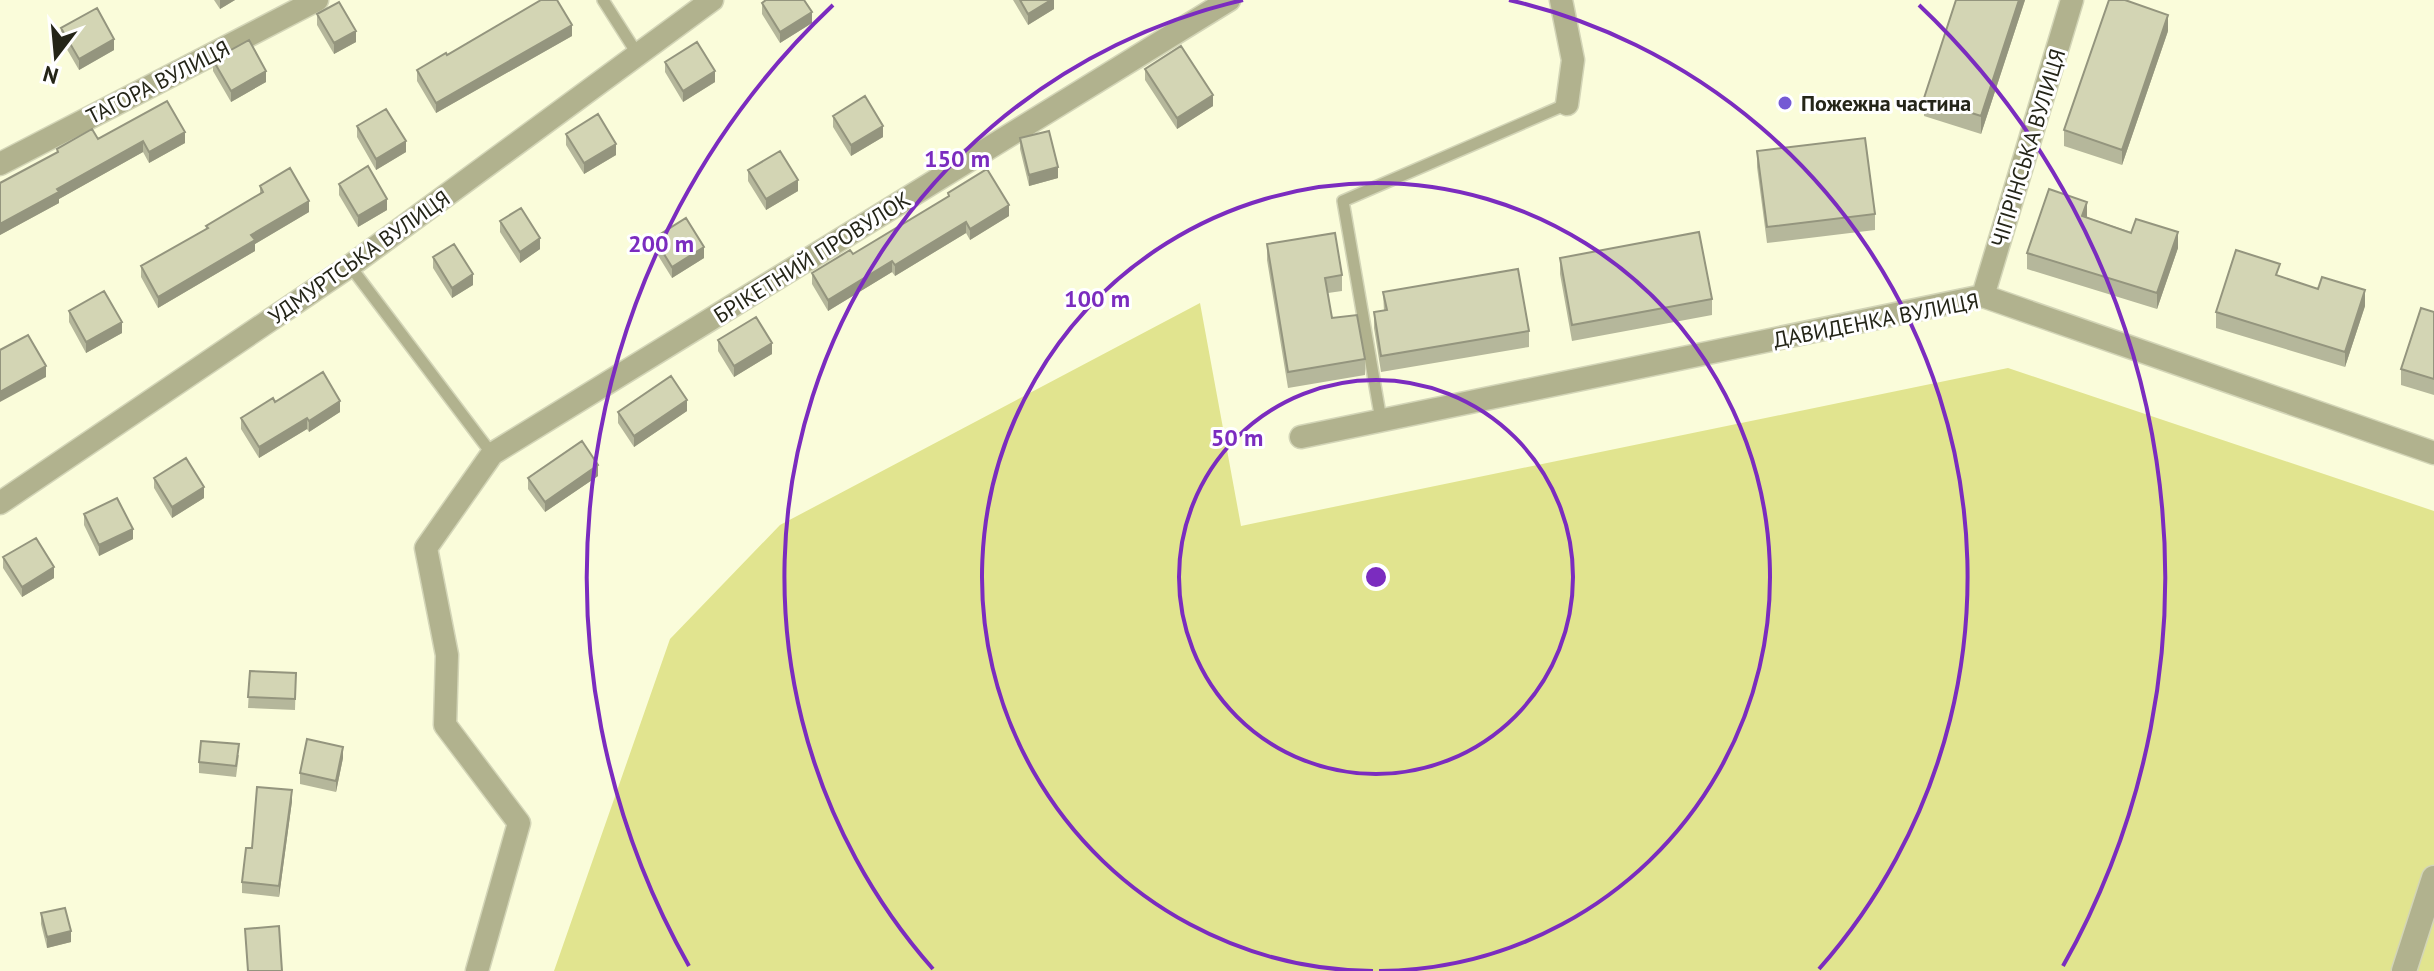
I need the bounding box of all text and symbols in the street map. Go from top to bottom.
north arrow [16,16,96,96]
street label: ТАГОРА ВУЛИЦЯ [82,34,234,130]
street label: ЧIГIРIНСЬКА ВУЛИЦЯ [1984,45,2072,251]
text: N [40,60,61,91]
place label: Пожежна частина [1801,89,1971,117]
marker: Пожежна частина [1776,94,1794,112]
text: 150 m [924,143,990,174]
street label: УДМУРТСЬКА ВУЛИЦЯ [263,184,455,330]
street label: БРIКЕТНИЙ ПРОВУЛОК [708,185,916,329]
text: 200 m [628,228,694,259]
text: 100 m [1064,283,1130,314]
street label: ДАВИДЕНКА ВУЛИЦЯ [1771,286,1981,354]
text: 50 m [1211,422,1263,453]
centre of rings [1362,563,1390,591]

